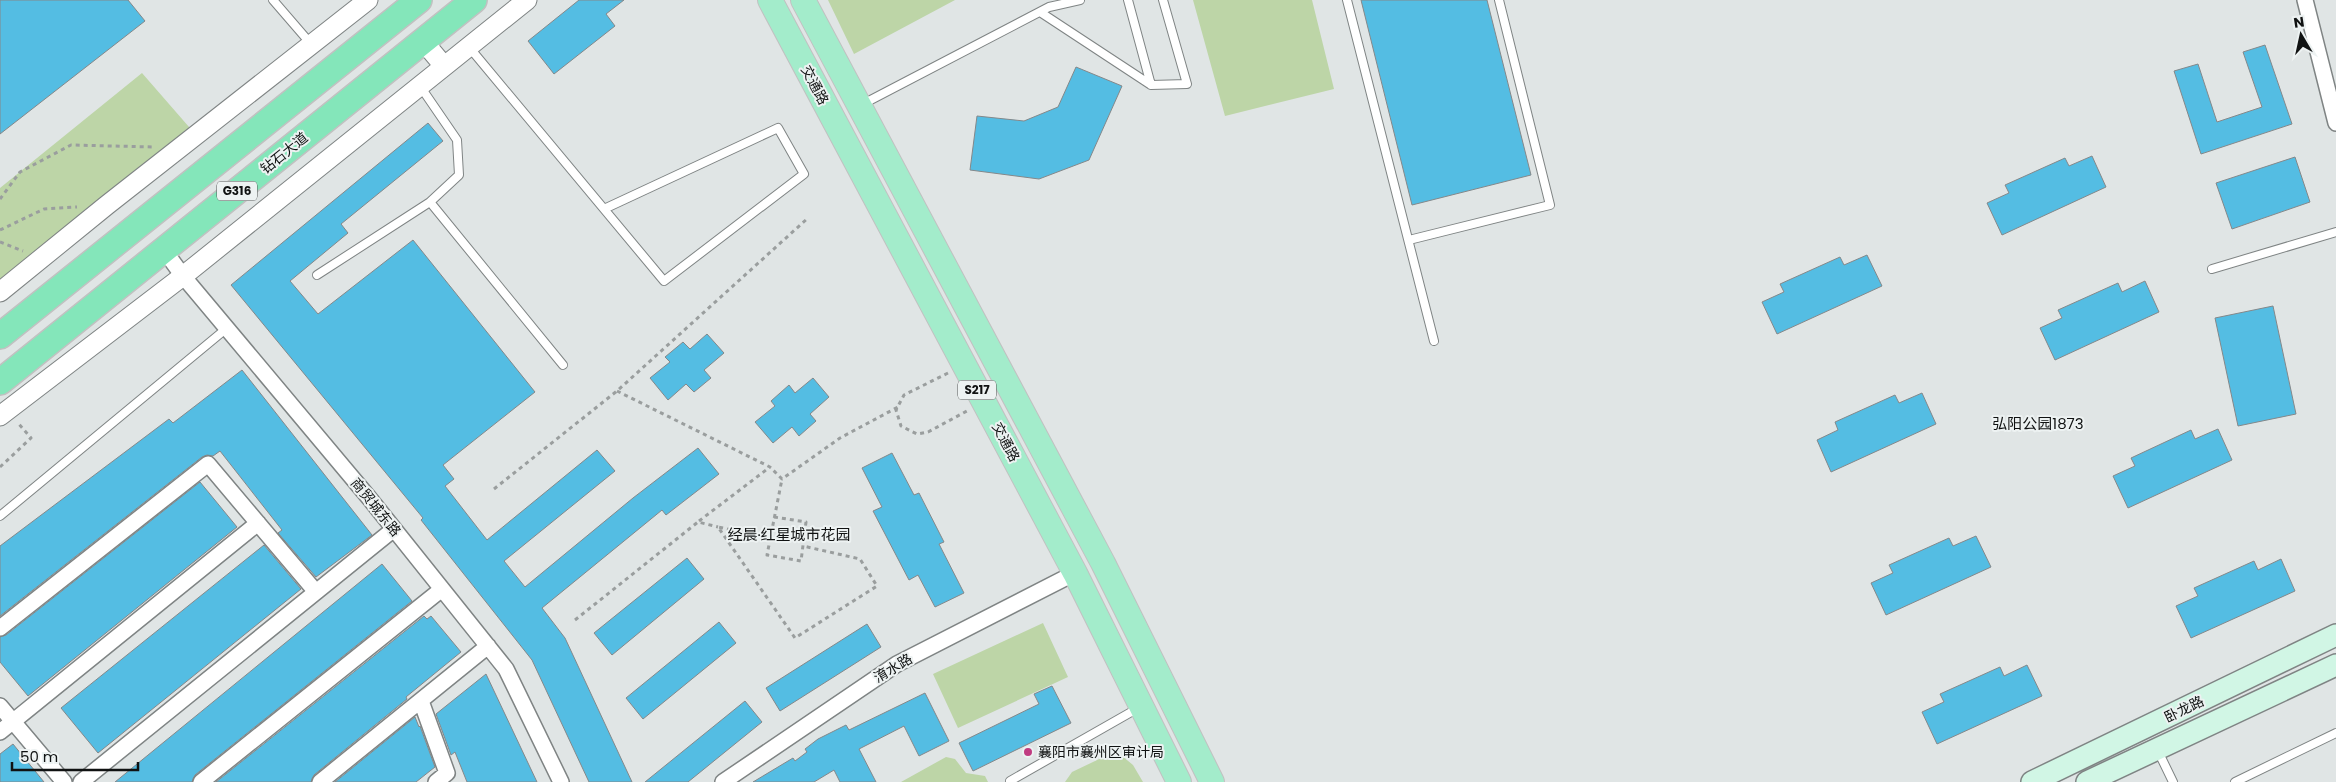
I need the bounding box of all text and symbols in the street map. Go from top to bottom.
north arrow [2276,10,2326,60]
text: N [2292,11,2306,33]
street label: 交通路 [796,62,834,108]
street label: 钻石大道 [256,128,312,178]
road number: G316 [217,182,257,200]
road number: S217 [958,380,996,400]
district label: 弘阳公园1873 [1992,413,2084,434]
street label: 交通路 [987,419,1025,465]
street label: 商贸城东路 [346,474,406,540]
district label: 经晨·红星城市花园 [727,524,851,545]
street label: 淯水路 [870,649,916,687]
street label: 卧龙路 [2161,691,2207,727]
scale bar [12,740,139,772]
place label: 襄阳市襄州区审计局 [1038,742,1164,762]
text: 50 m [20,746,58,767]
marker: 襄阳市襄州区审计局 [1022,746,1034,758]

